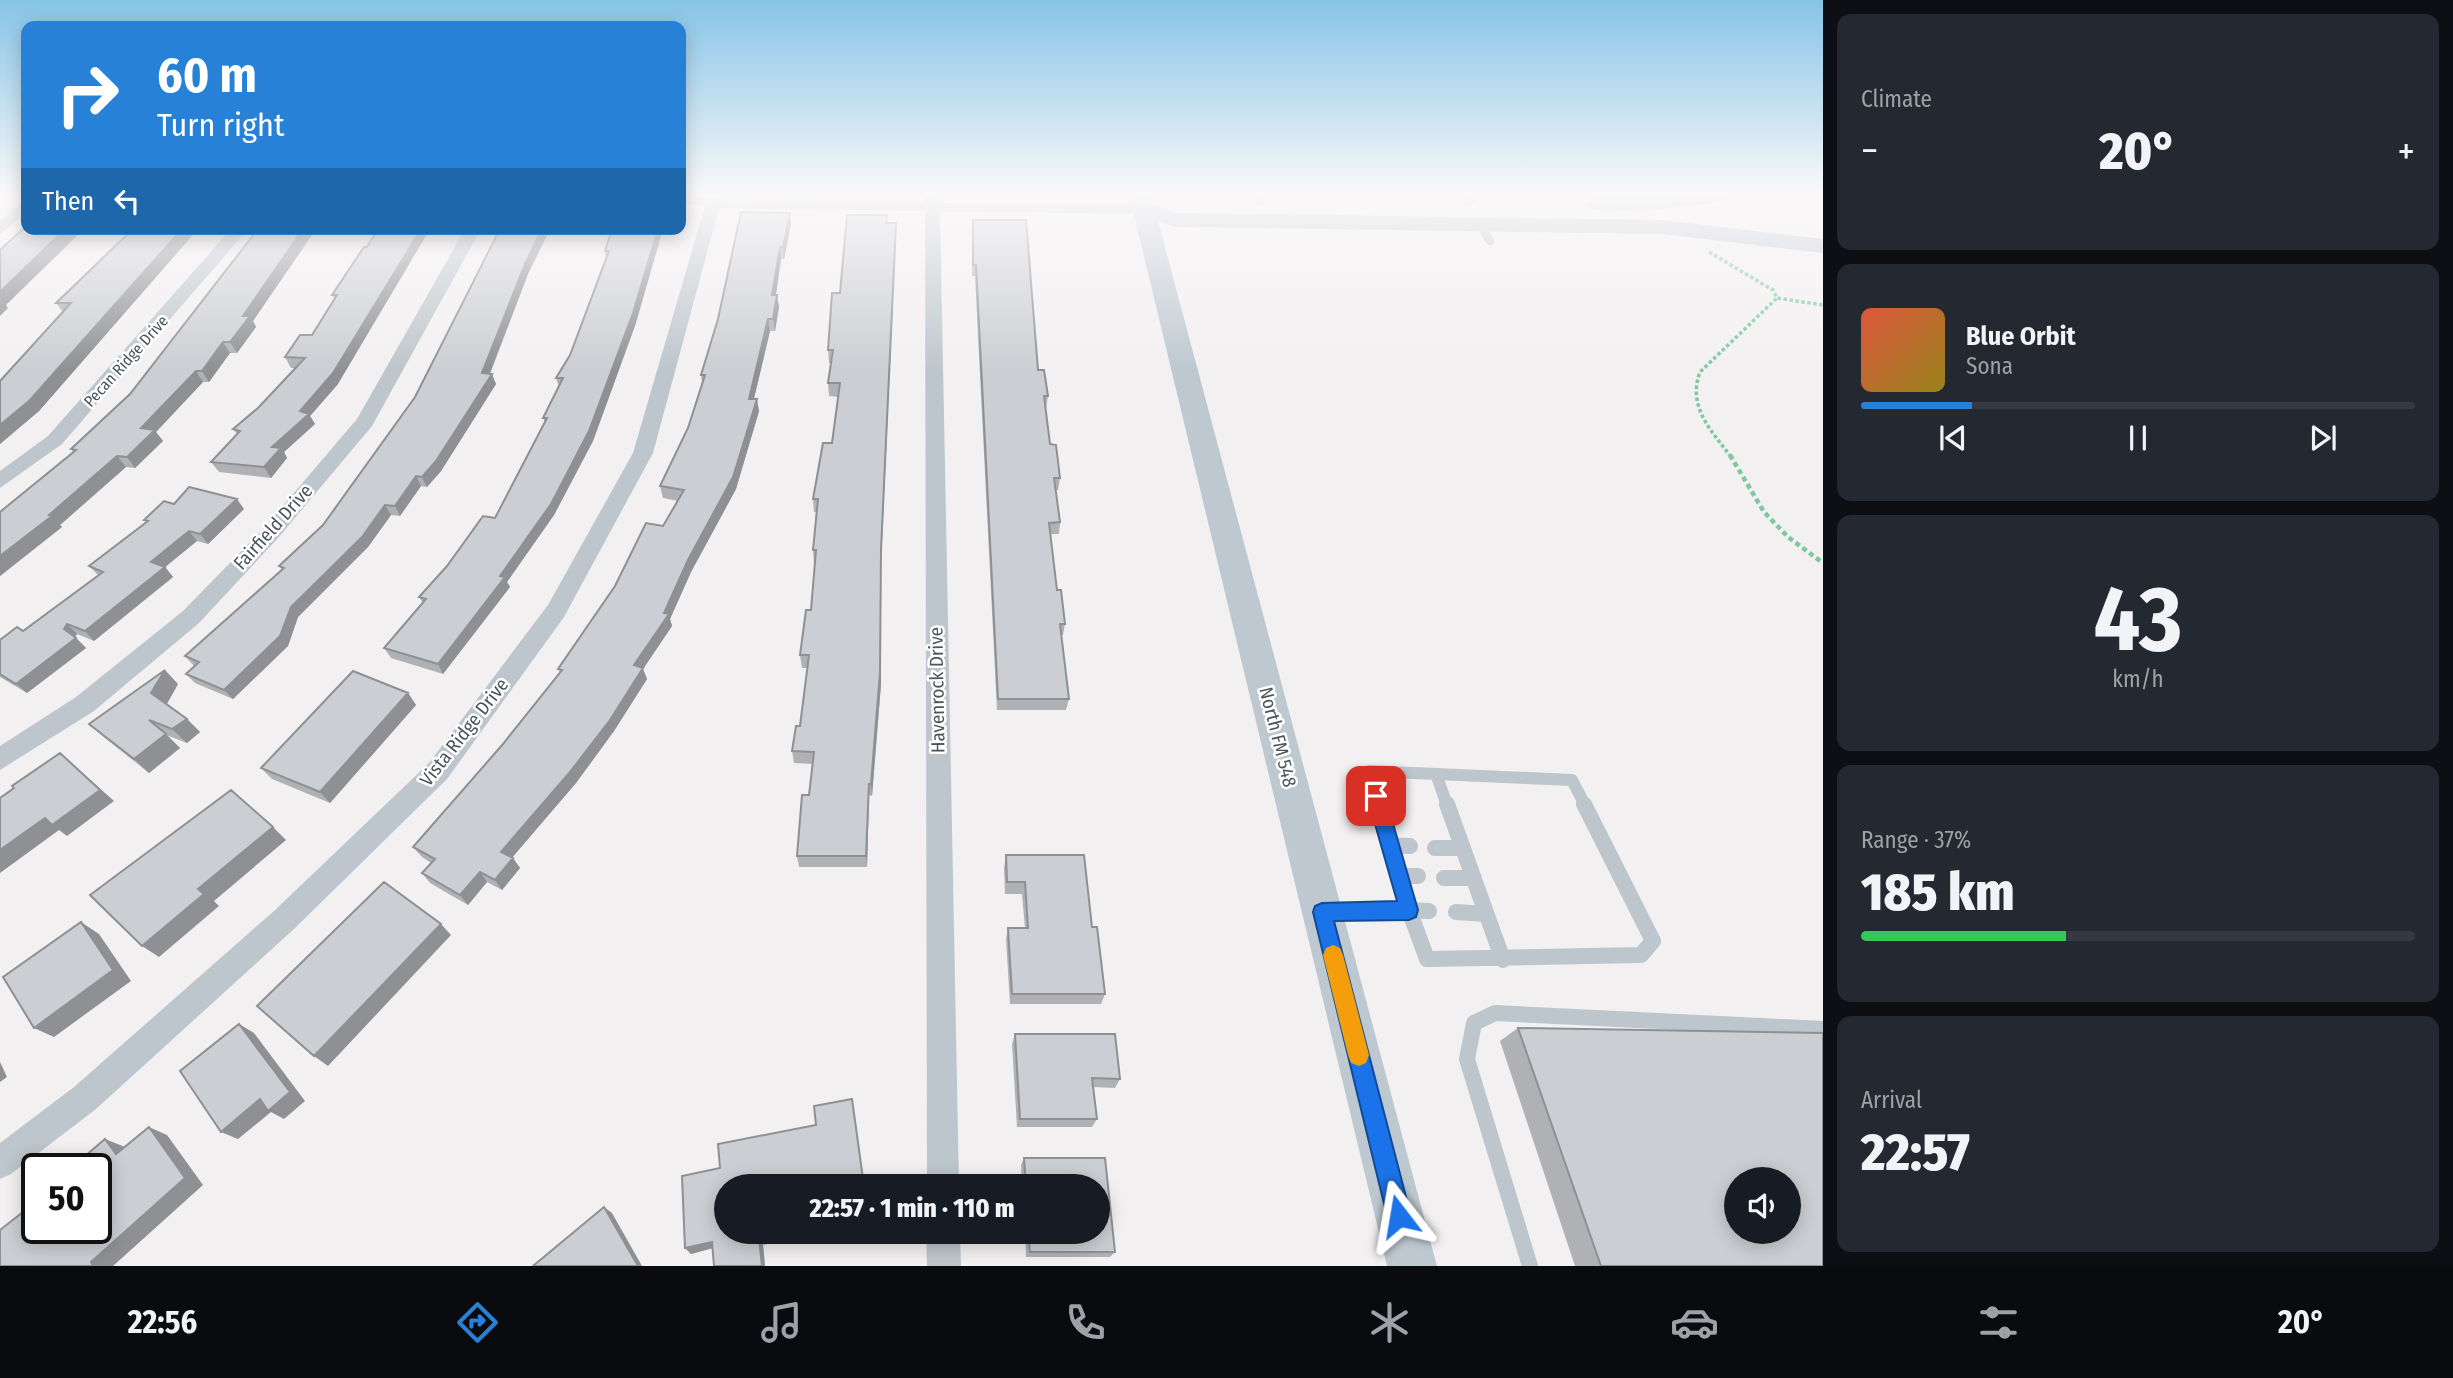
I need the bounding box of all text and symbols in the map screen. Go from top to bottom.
text: 60 m [157,46,257,105]
icon: right [42,49,133,140]
text: Climate [1861,85,1932,113]
text: Turn right [157,106,284,144]
text: 20° [2099,120,2177,183]
text: − [1861,128,1878,174]
text: + [2398,128,2415,174]
icon: left [108,182,146,220]
text: Then [42,186,94,217]
street label: Pecan Ridge Drive [80,311,172,411]
text: Blue Orbit [1966,321,2076,352]
text: Sona [1966,352,2013,380]
icon: previous [1934,419,1972,457]
icon: pause [2119,419,2157,457]
icon: next [2304,419,2342,457]
street label: Fairfield Drive [229,480,317,574]
text: 43 [2094,565,2182,674]
street label: Havenrock Drive [924,627,950,753]
text: km/h [2112,665,2164,693]
street label: Vista Ridge Drive [415,674,513,790]
street label: North FM 548 [1254,685,1302,789]
pin [1346,766,1406,826]
icon: arrive [1357,777,1395,815]
text: Range · 37% [1861,826,1971,854]
text: 185 km [1861,861,2015,924]
text: Arrival [1861,1086,1922,1114]
text: 22:57 [1861,1121,1970,1184]
speed limit sign: 50 [21,1153,112,1244]
map controls [1724,1167,1801,1244]
button: sound [1724,1167,1801,1244]
position arrow [1362,1179,1436,1253]
text: 22:57 · 1 min · 110 m [809,1193,1015,1224]
icon: directions [453,1298,502,1347]
icon: music [757,1298,806,1347]
icon: phone [1061,1298,1110,1347]
icon: climate [1365,1298,1414,1347]
icon: car [1670,1298,1719,1347]
icon: filters [1974,1298,2023,1347]
text: 22:56 [128,1303,197,1341]
text: 20° [2278,1303,2325,1341]

